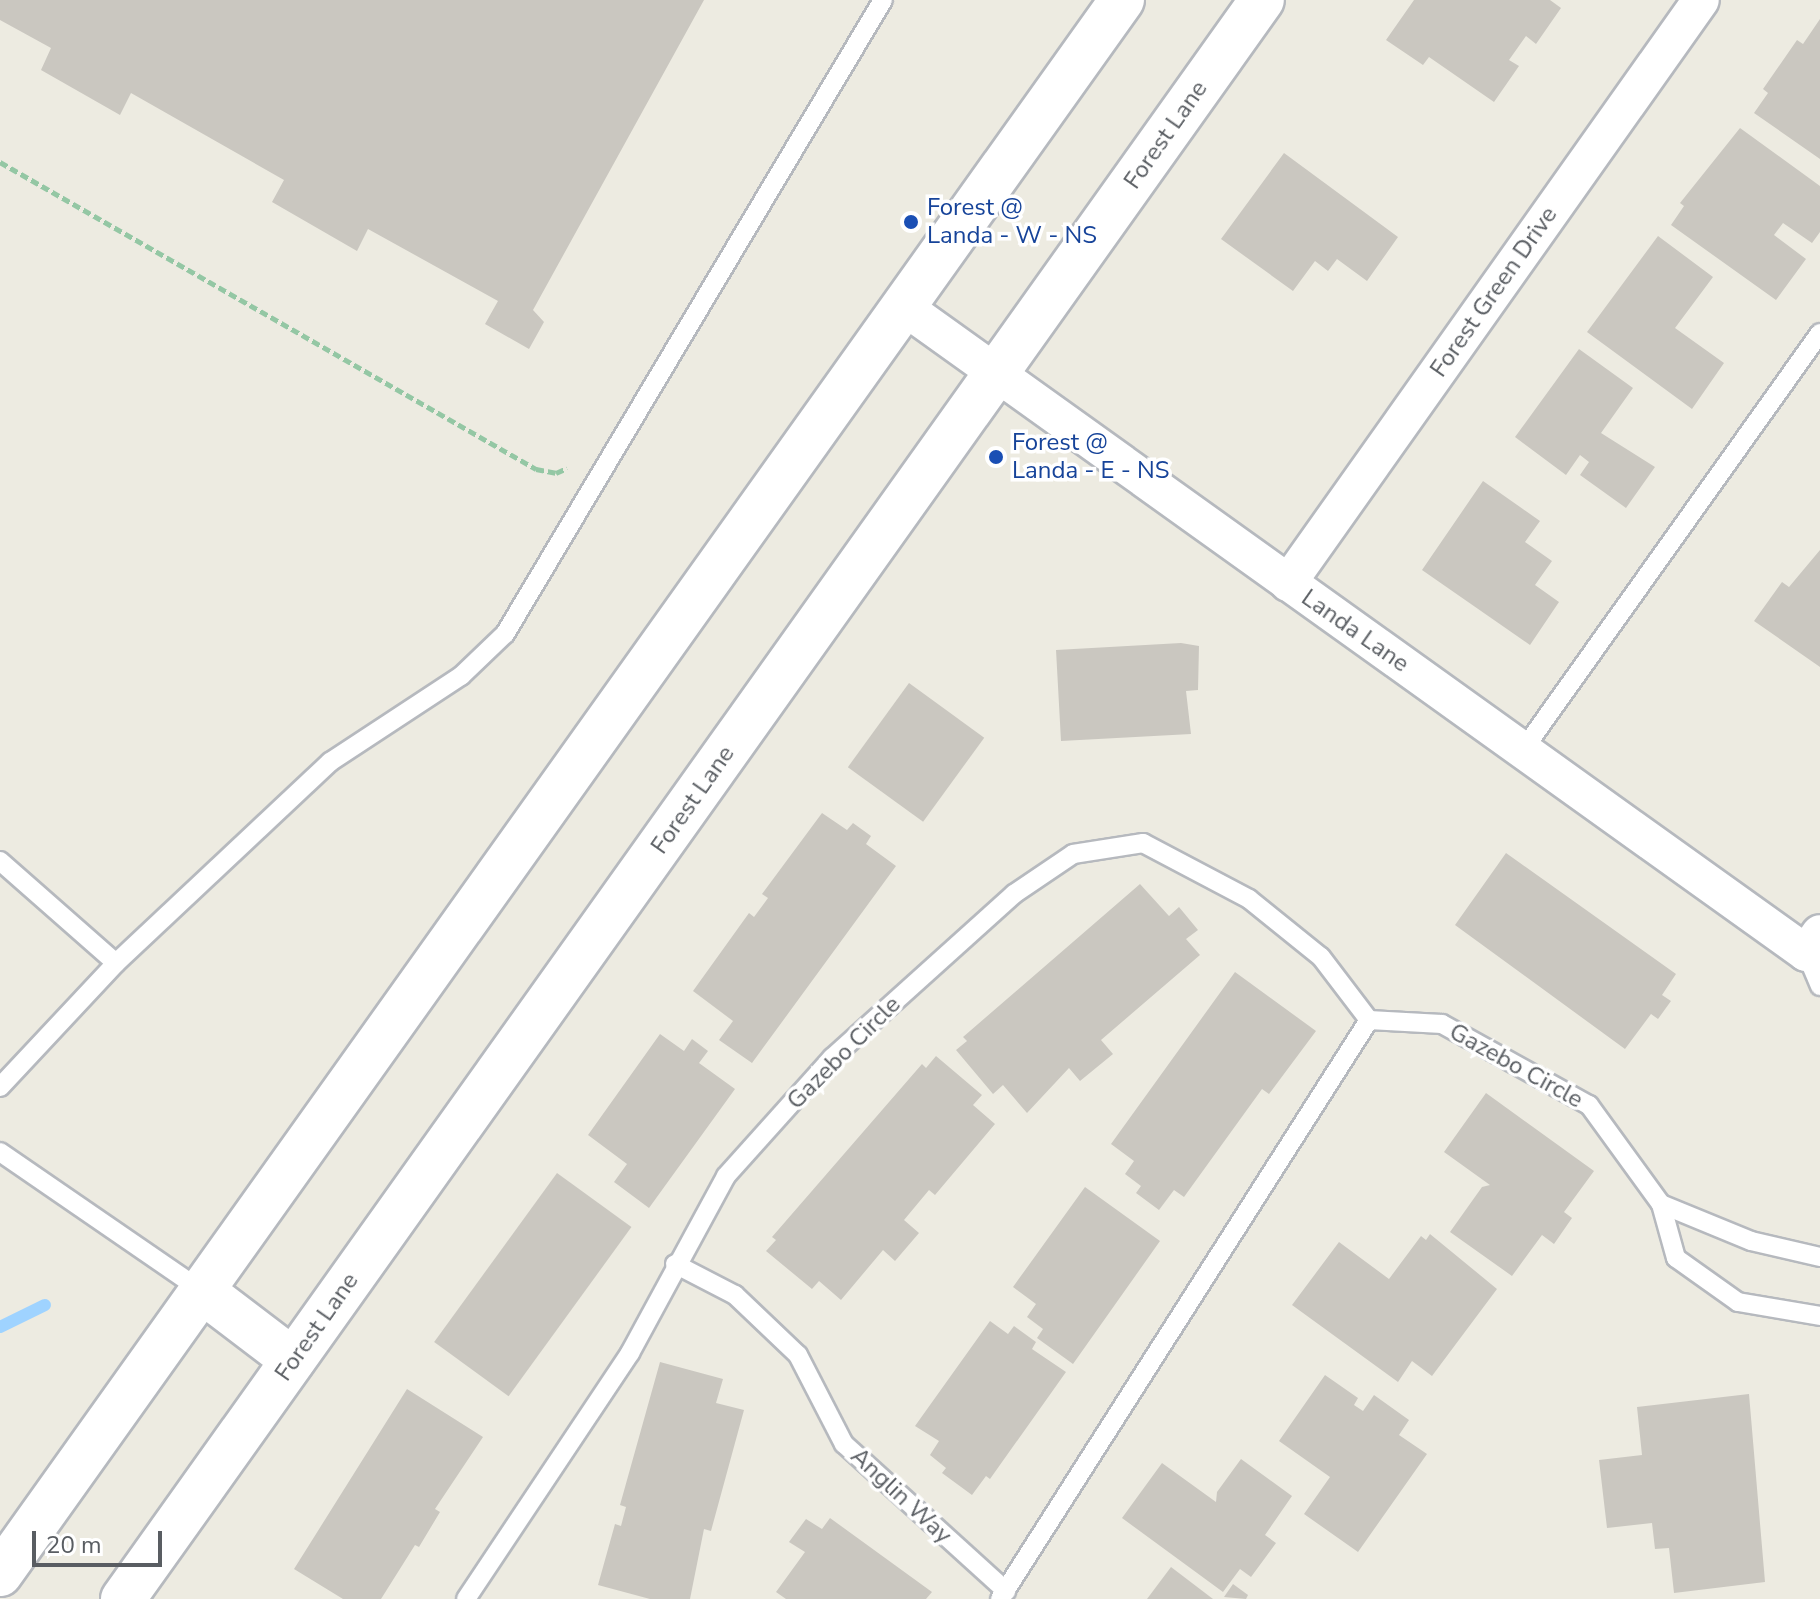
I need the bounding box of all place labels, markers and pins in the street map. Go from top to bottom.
place label: Forest @ Landa - W - NS [927,194,1097,250]
marker: Forest @ Landa - W - NS [902,213,920,231]
place label: Forest @ Landa - E - NS [1012,429,1170,485]
marker: Forest @ Landa - E - NS [987,448,1005,466]

